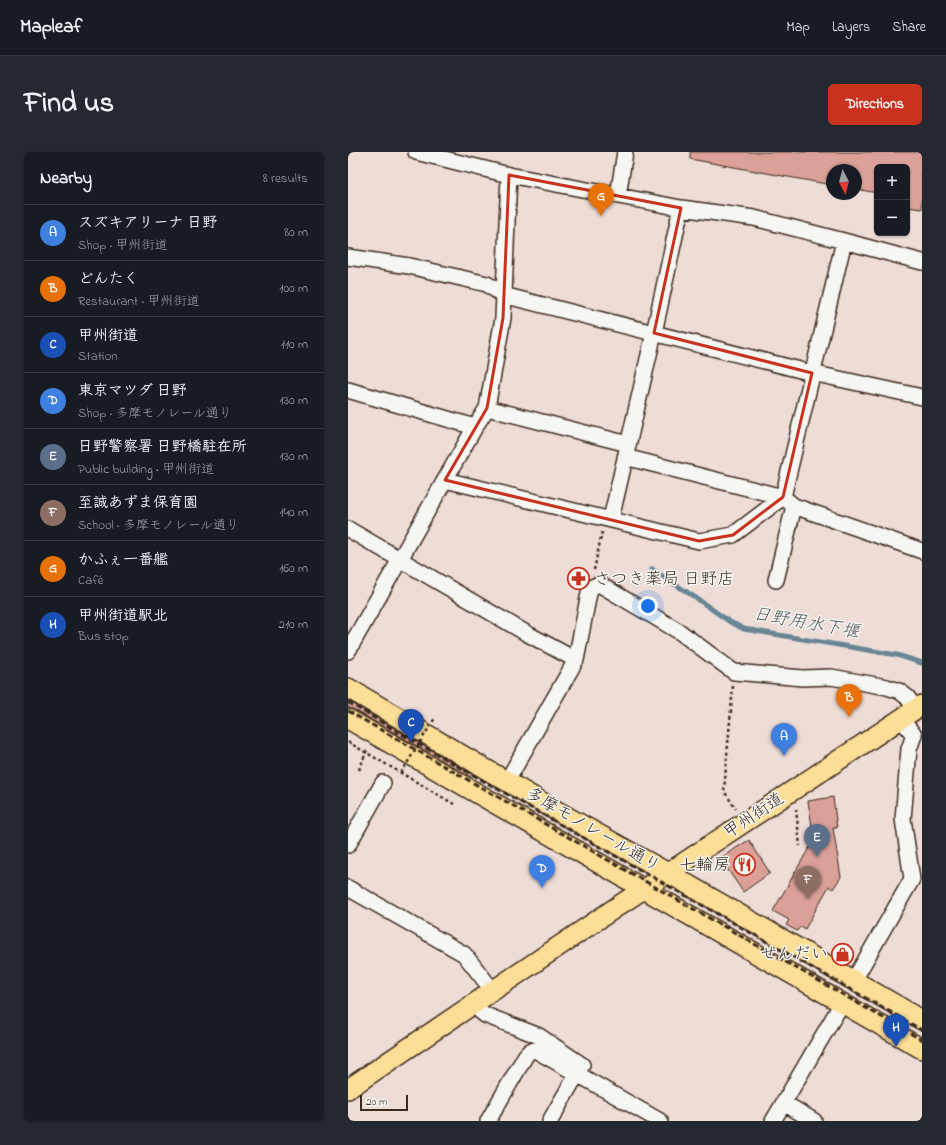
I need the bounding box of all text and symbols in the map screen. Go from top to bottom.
text: Mapleaf [20,14,82,41]
text: Map [786,17,810,38]
text: Layers [832,17,870,38]
text: Share [892,17,926,38]
text: Find us [24,84,114,125]
button: Directions [828,84,922,125]
north arrow [826,164,862,200]
map controls [874,164,910,236]
button: + [874,164,910,200]
text: Nearby [40,166,92,191]
text: 8 results [263,169,308,188]
pin: G [588,183,614,216]
button: − [874,200,910,236]
text: スズキアリーナ 日野 [78,212,217,234]
text: A [49,223,57,242]
text: 80 m [284,223,308,242]
text: Shop · 甲州街道 [78,236,168,255]
text: どんたく [78,268,139,290]
text: B [49,279,57,298]
text: 100 m [279,279,308,298]
text: Restaurant · 甲州街道 [78,292,200,311]
text: 甲州街道 [78,325,138,347]
text: C [49,335,57,354]
text: 110 m [281,335,308,354]
text: Station [78,347,118,366]
text: 東京マツダ 日野 [78,380,187,402]
text: D [48,391,58,410]
text: 130 m [280,391,308,410]
text: Shop · 多摩モノレール通り [78,404,232,423]
text: 日野警察署 日野橋駐在所 [78,436,247,458]
text: E [49,447,57,466]
text: 130 m [280,447,308,466]
text: Public building · 甲州街道 [78,460,214,479]
text: 至誠あずま保育園 [78,492,198,514]
text: F [49,503,57,522]
text: 140 m [280,503,308,522]
text: School · 多摩モノレール通り [78,516,239,535]
text: かふぇ一番艦 [78,549,168,571]
text: G [49,559,57,578]
text: 160 m [279,559,308,578]
pharmacy icon: さつき薬局 日野店 [565,566,591,592]
place label: さつき薬局 日野店 [594,567,734,592]
text: Café [78,571,103,590]
your location [638,596,658,616]
water label: 日野用水下堰 [751,602,863,647]
text: 甲州街道駅北 [78,605,168,627]
text: H [49,615,57,634]
text: 210 m [278,615,308,634]
text: Bus stop [78,627,129,646]
pin: B [836,684,862,717]
pin: C [398,709,424,742]
pin: A [771,723,797,756]
street label: 多摩モノレール通り [521,781,665,879]
street label: 甲州街道 [719,787,789,845]
pin: E [804,824,830,857]
restaurant icon: 七輪房 [732,852,758,878]
place label: 七輪房 [679,853,730,878]
pin: D [529,855,555,888]
pin: F [795,866,821,899]
shop icon: せんだい [830,941,856,967]
place label: せんだい [760,942,828,967]
pin: H [883,1014,909,1047]
scale bar [360,1093,408,1112]
text: 20 m [366,1094,388,1110]

